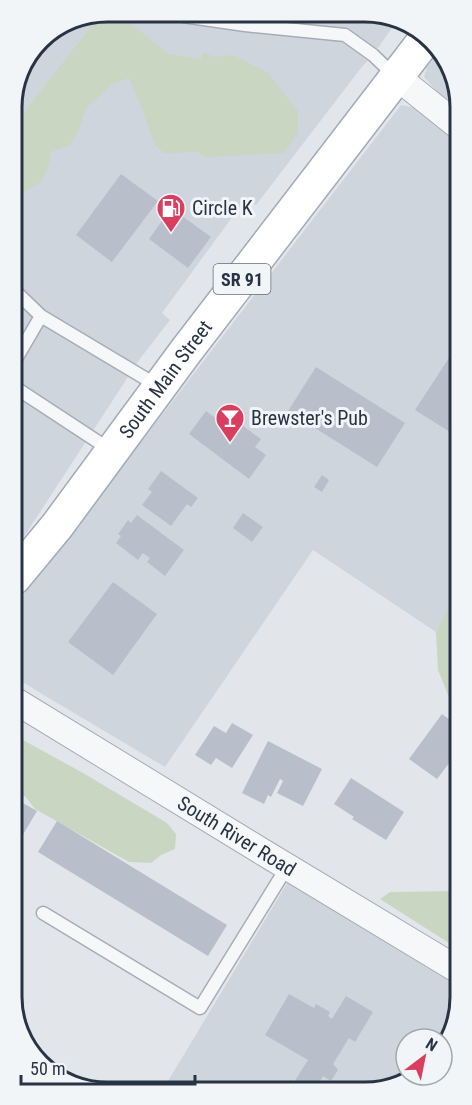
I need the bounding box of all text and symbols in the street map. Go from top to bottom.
fuel station icon: Circle K [155,192,187,234]
place label: Circle K [192,196,253,220]
road number: SR 91 [214,264,270,294]
street label: South Main Street [114,315,217,443]
bar icon: Brewster's Pub [214,402,246,444]
place label: Brewster's Pub [251,406,368,430]
street label: South River Road [173,791,300,881]
north arrow [394,1027,454,1087]
text: N [422,1034,441,1055]
scale bar [21,1048,195,1086]
text: 50 m [30,1058,65,1079]

